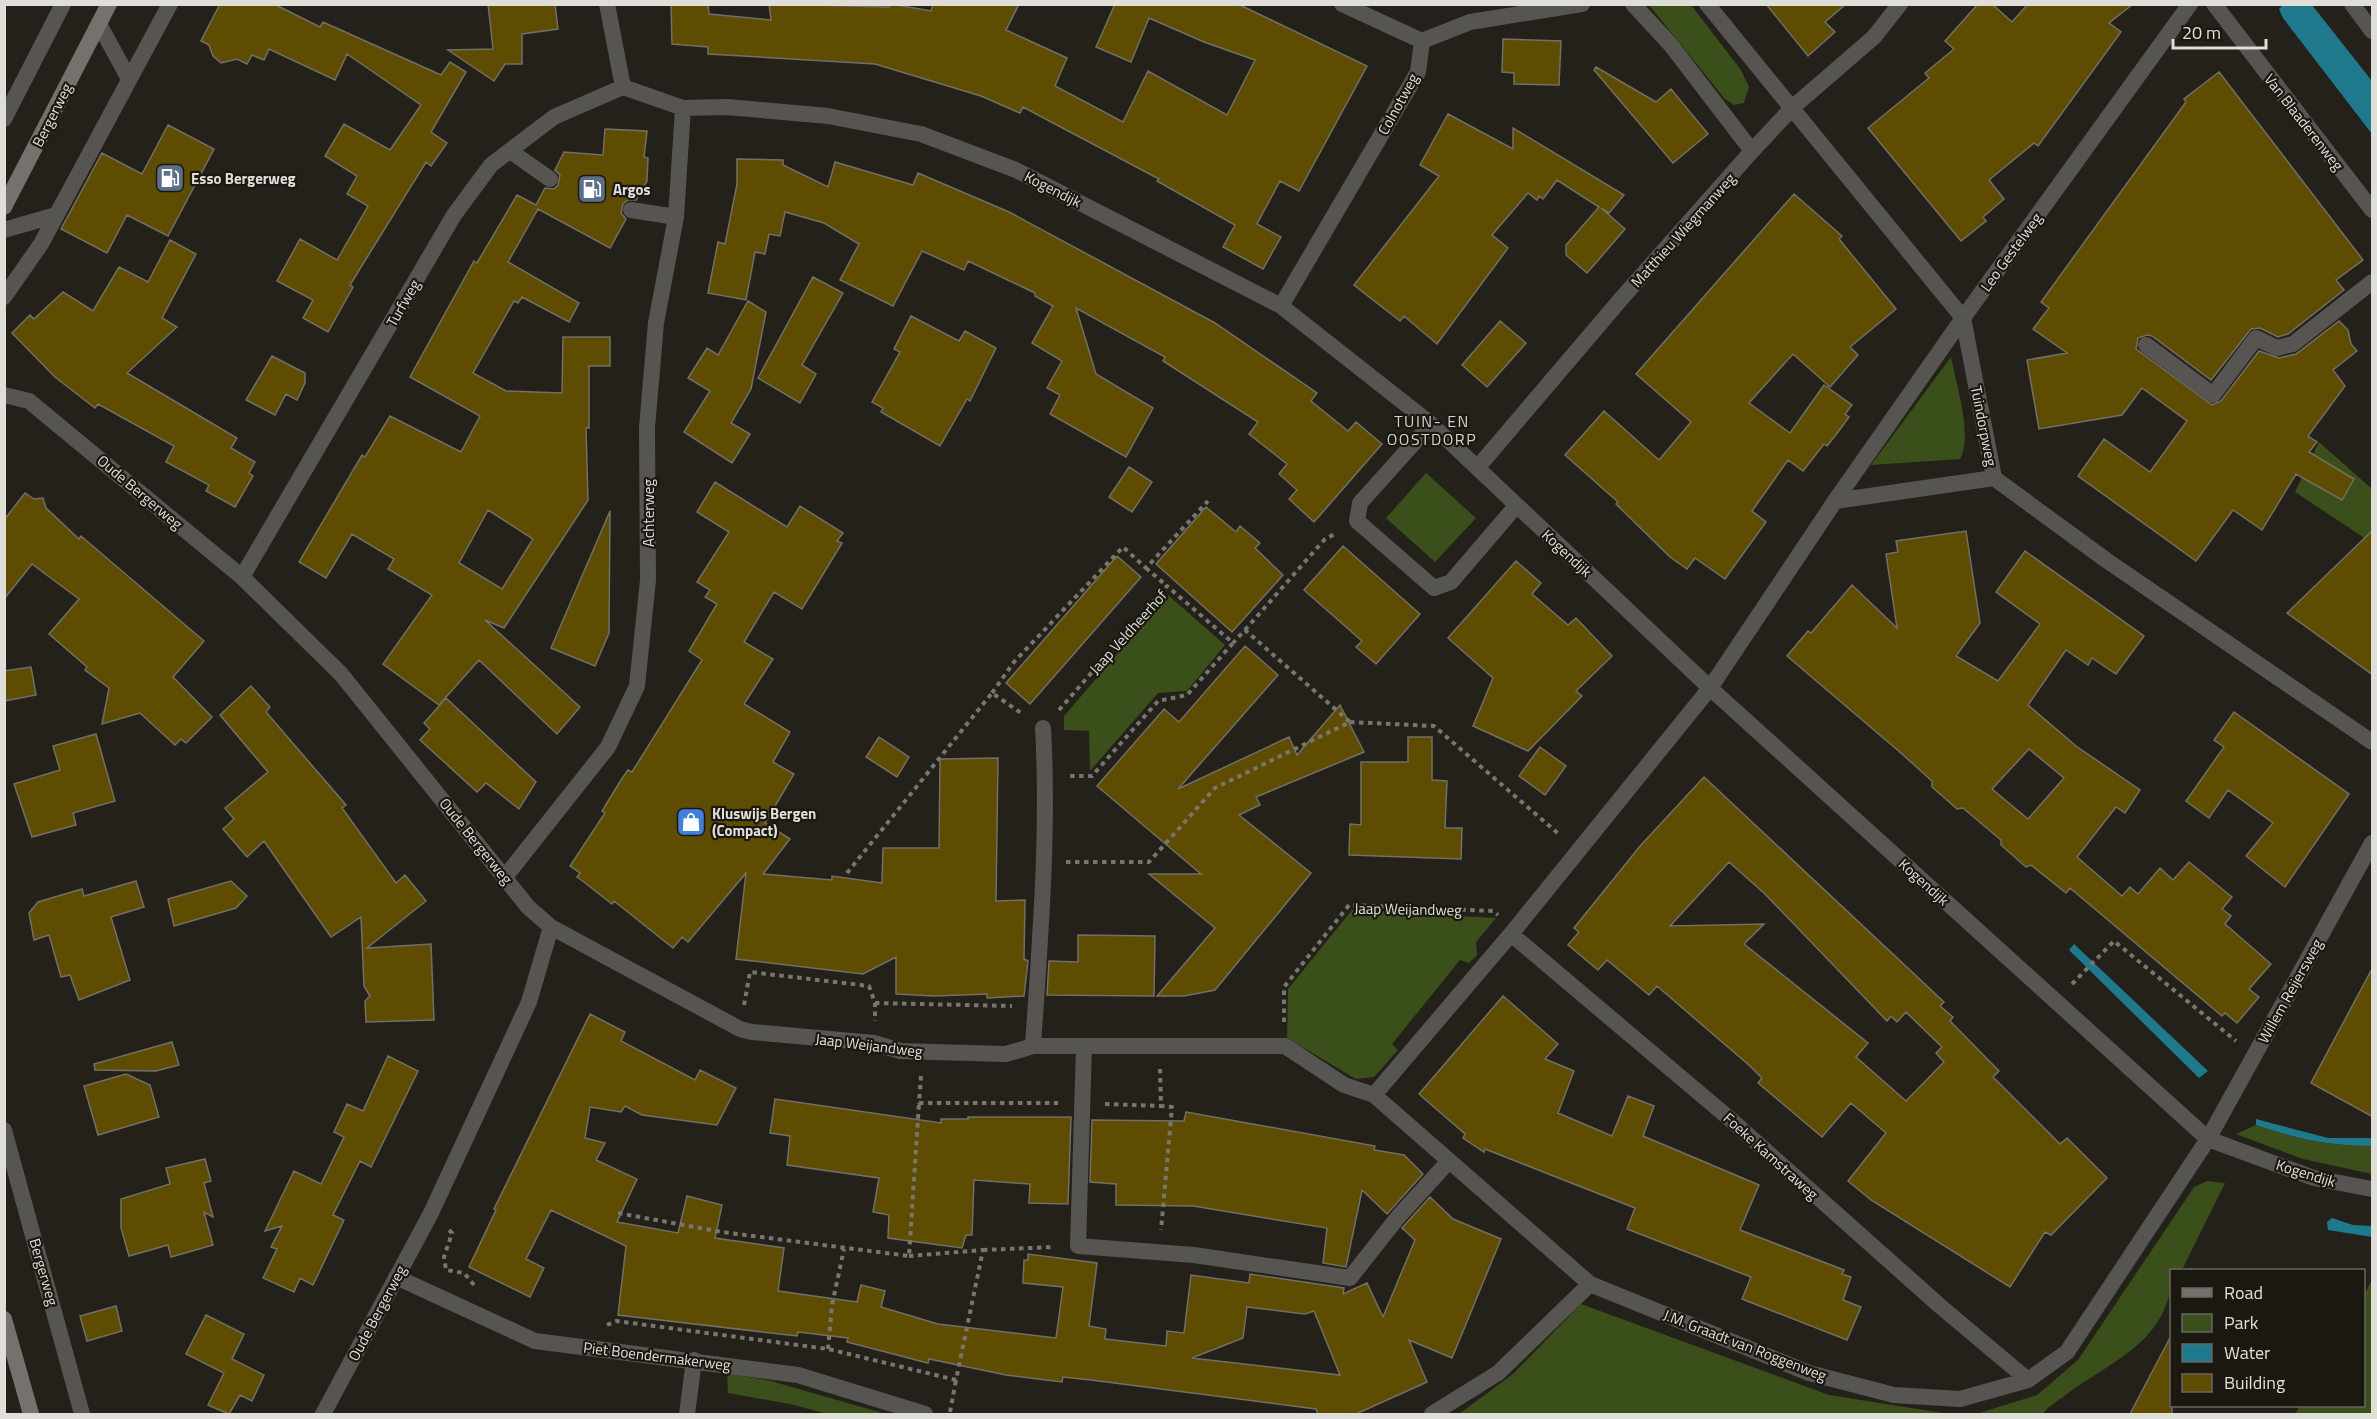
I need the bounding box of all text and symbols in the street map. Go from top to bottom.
scale bar [2173,12,2266,50]
text: 20 m [2182,19,2221,46]
street label: Colnotweg [1372,69,1424,139]
street label: Van Blaaderenweg [2259,69,2349,176]
street label: Bergerweg [26,79,78,151]
fuel station icon: Esso Bergerweg [154,162,186,194]
street label: Kogendijk [1020,165,1086,213]
place label: Esso Bergerweg [191,167,296,190]
street label: Matthieu Wiegmanweg [1625,167,1741,292]
fuel station icon: Argos [576,173,608,205]
place label: Argos [613,178,651,201]
street label: Leo Gestelweg [1974,208,2048,296]
street label: Turfweg [380,275,426,331]
street label: Tuindorpweg [1965,384,2003,468]
district label: TUIN- EN OOSTDORP [1387,409,1477,451]
street label: Oude Bergerweg [92,449,188,535]
street label: Achterweg [637,479,660,547]
street label: Kogendijk [1537,524,1597,582]
street label: Jaap Veldheerhof [1084,584,1172,680]
street label: Oude Bergerweg [434,793,518,890]
place label: Kluswijs Bergen (Compact) [712,802,816,842]
shop icon: Kluswijs Bergen (Compact) [675,806,707,838]
street label: Kogendijk [1894,853,1954,911]
street label: Jaap Weijandweg [1354,897,1462,921]
street label: Willem Reijersweg [2252,934,2328,1048]
street label: Jaap Weijandweg [814,1027,924,1063]
street label: Foeke Kamstraweg [1718,1107,1824,1205]
street label: Kogendijk [2273,1153,2339,1193]
street label: Bergerweg [23,1236,65,1309]
street label: Oude Bergerweg [342,1261,412,1365]
legend [2170,1269,2365,1407]
text: Road [2224,1279,2263,1306]
street label: J.M. Graadt van Roggenweg [1660,1303,1830,1387]
text: Park [2224,1309,2259,1336]
street label: Piet Boendermakerweg [582,1336,732,1376]
text: Water [2224,1339,2270,1366]
text: Building [2224,1369,2285,1396]

